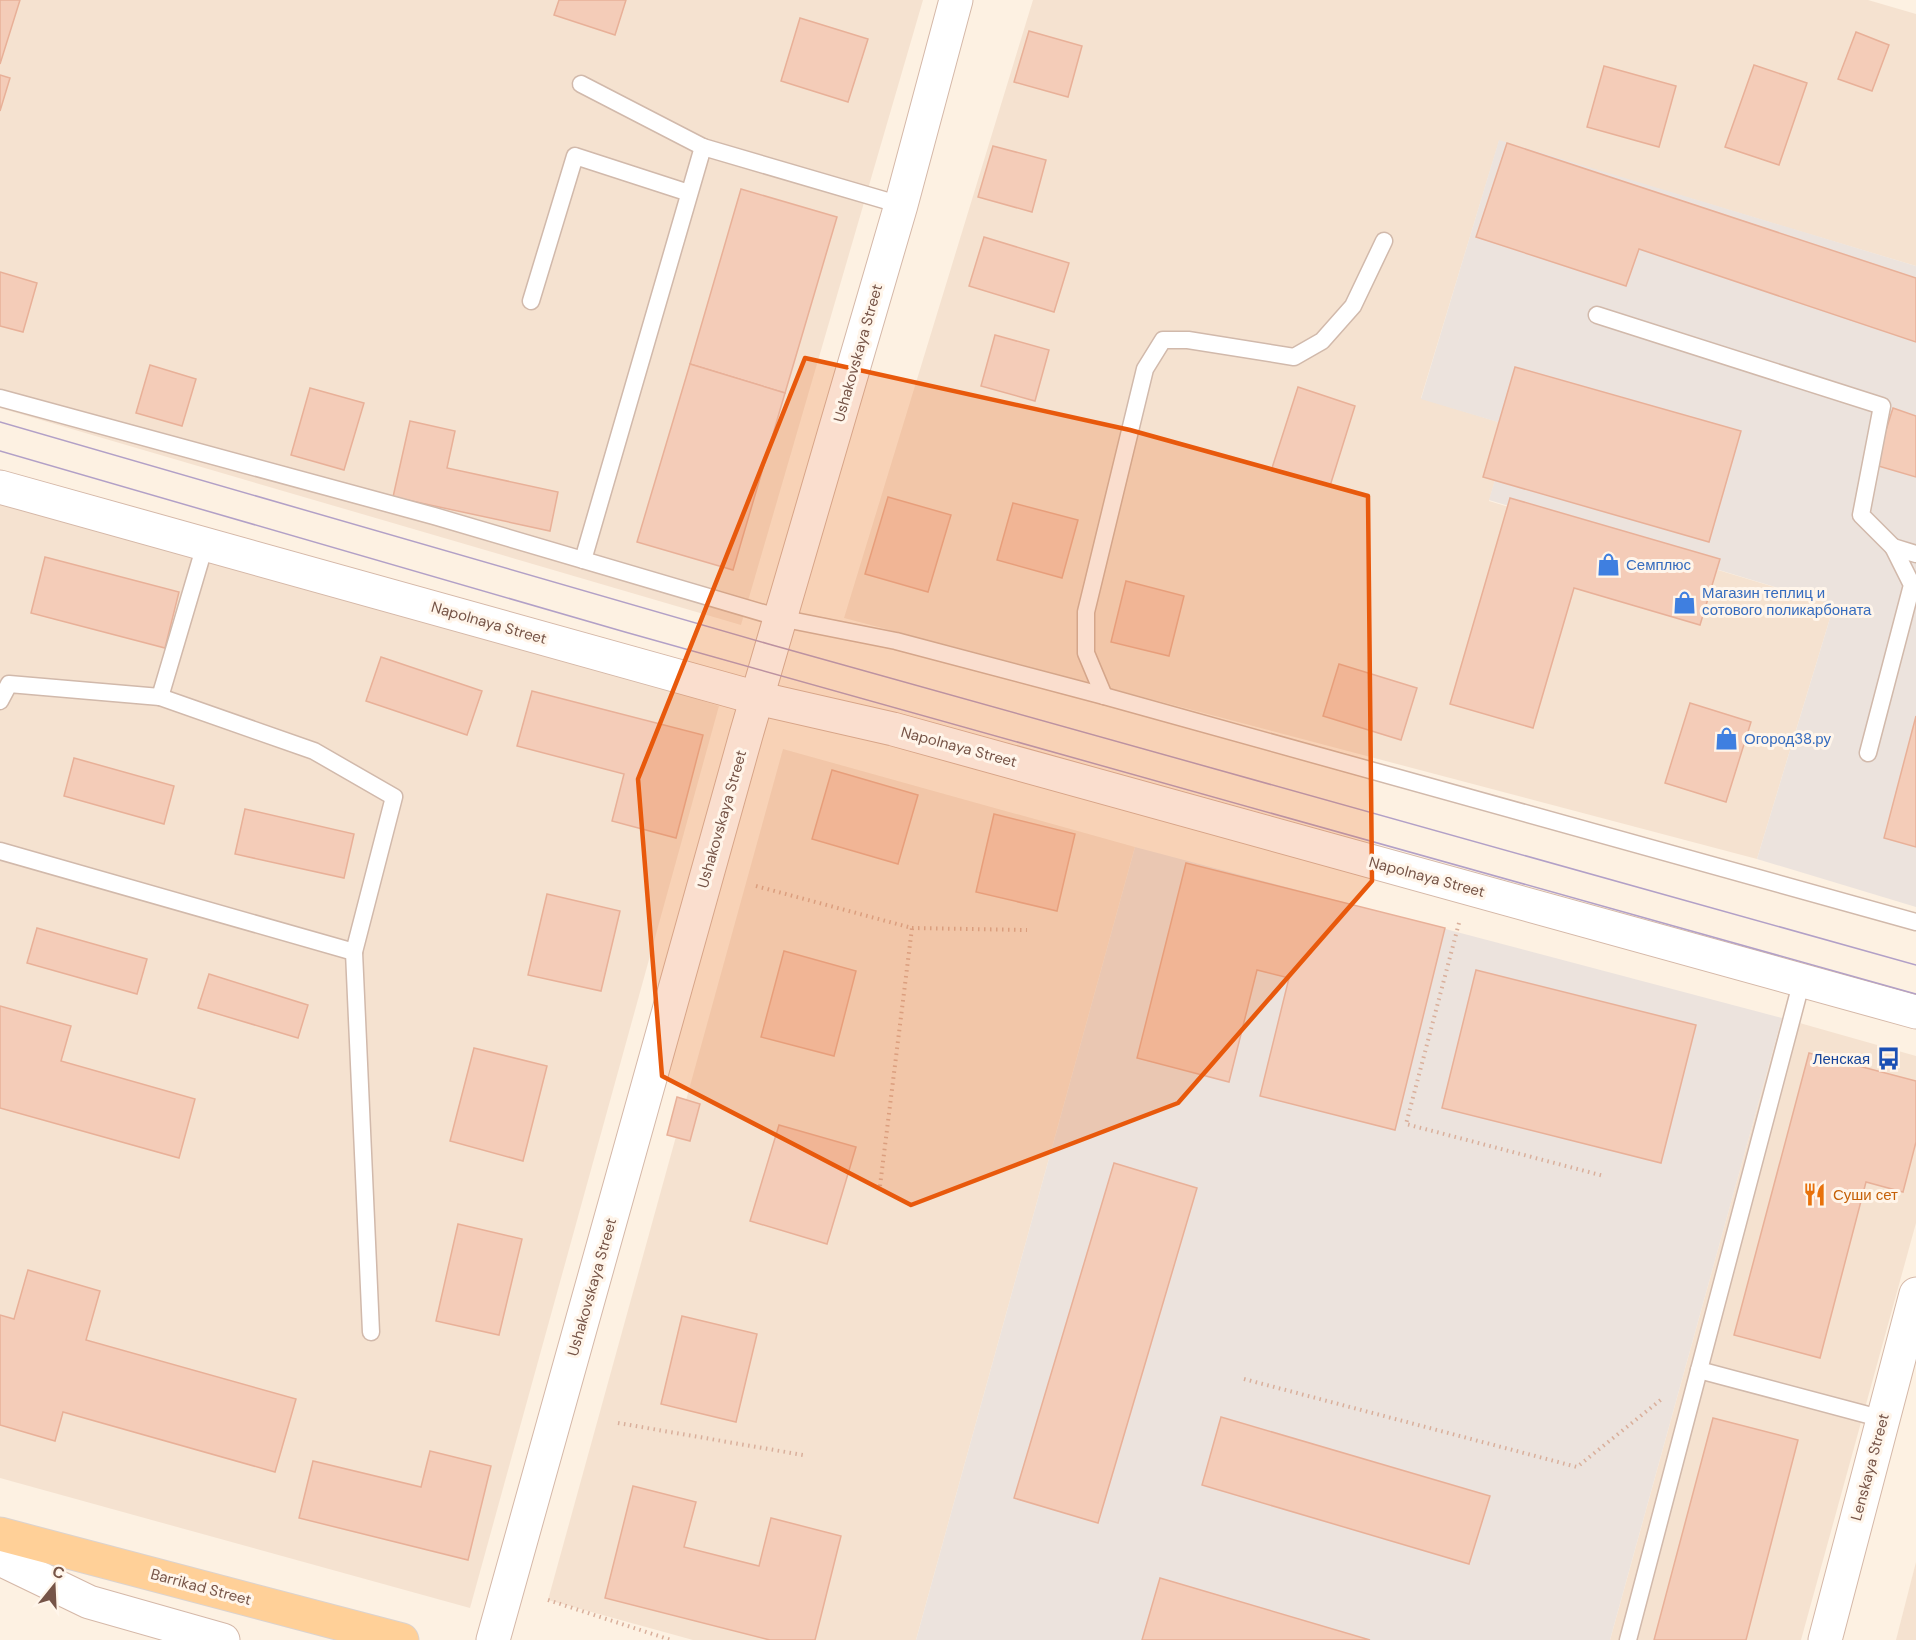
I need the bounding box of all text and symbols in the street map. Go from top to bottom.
street label: Ushakovskaya Street [829,282,887,424]
shop icon: Семплюс [1595,552,1621,578]
place label: Семплюс [1626,555,1692,575]
place label: Магазин теплиц и сотового поликарбоната [1702,583,1872,620]
shop icon: Магазин теплиц и сотового поликарбоната [1671,589,1697,615]
street label: Napolnaya Street [429,597,549,649]
street label: Napolnaya Street [899,722,1019,772]
shop icon: Огород38.ру [1713,726,1739,752]
place label: Огород38.ру [1744,729,1831,749]
street label: Ushakovskaya Street [693,748,751,890]
street label: Napolnaya Street [1367,852,1487,902]
bus stop icon: Ленская [1875,1046,1901,1072]
place label: Ленская [1813,1049,1870,1069]
restaurant icon: Суши сет [1802,1182,1828,1208]
place label: Суши сет [1833,1185,1898,1205]
street label: Ushakovskaya Street [563,1216,621,1358]
street label: Lenskaya Street [1846,1411,1894,1523]
north arrow [24,1556,84,1616]
text: С [50,1560,68,1584]
street label: Barrikad Street [148,1564,254,1610]

